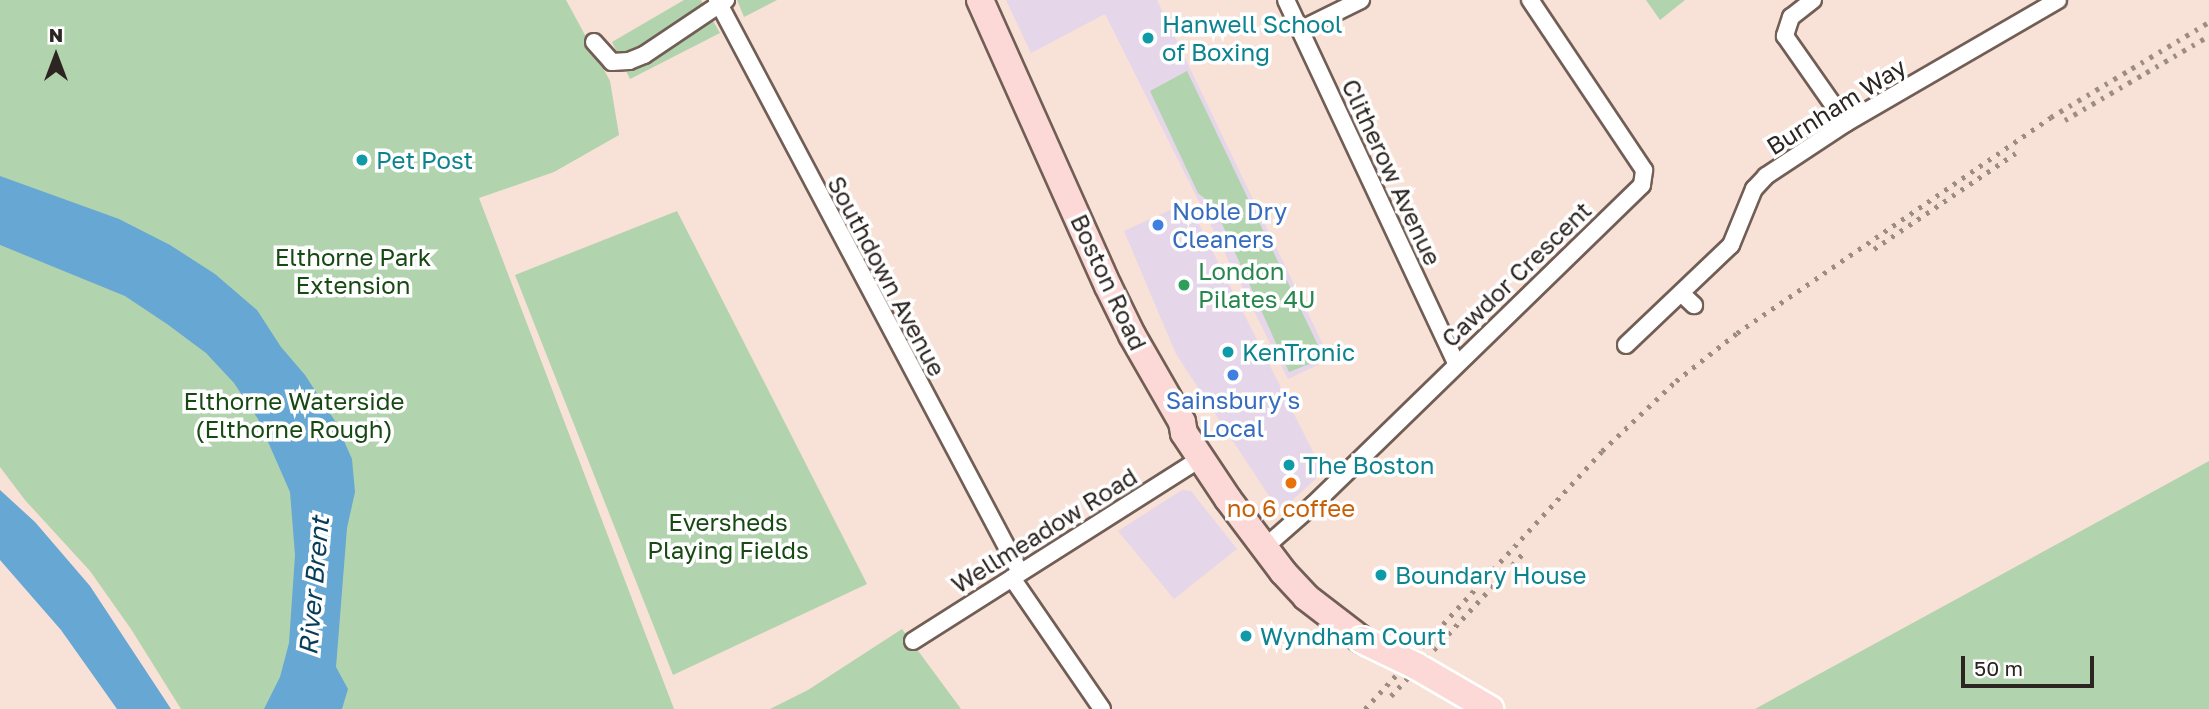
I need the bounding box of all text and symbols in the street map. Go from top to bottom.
place label: Hanwell School of Boxing [1162,10,1342,66]
north arrow [21,21,91,91]
text: N [49,23,63,46]
marker: Hanwell School of Boxing [1140,30,1156,46]
street label: Burnham Way [1761,52,1911,160]
street label: Clitherow Avenue [1336,74,1448,270]
place label: Pet Post [376,146,473,174]
marker: Pet Post [354,152,370,168]
street label: Southdown Avenue [822,171,952,381]
street label: Cawdor Crescent [1435,195,1597,353]
place label: Noble Dry Cleaners [1172,197,1287,253]
street label: Boston Road [1065,209,1153,355]
marker: Noble Dry Cleaners [1150,217,1166,233]
park label: Elthorne Park Extension [275,243,431,299]
place label: London Pilates 4U [1198,257,1316,313]
marker: London Pilates 4U [1176,277,1192,293]
place label: KenTronic [1242,338,1355,366]
marker: KenTronic [1220,344,1236,360]
marker: Sainsbury's Local [1225,367,1241,383]
place label: Sainsbury's Local [1166,386,1300,442]
park label: Elthorne Waterside (Elthorne Rough) [184,387,404,443]
place label: The Boston [1303,451,1435,479]
marker: The Boston [1281,457,1297,473]
street label: Wellmeadow Road [946,461,1142,599]
marker: no 6 coffee [1283,475,1299,491]
place label: no 6 coffee [1227,494,1355,522]
park label: Eversheds Playing Fields [647,508,809,564]
water label: River Brent [292,515,336,657]
place label: Boundary House [1395,561,1586,589]
marker: Boundary House [1373,567,1389,583]
place label: Wyndham Court [1260,622,1446,650]
marker: Wyndham Court [1238,628,1254,644]
scale bar [1964,642,2097,686]
text: 50 m [1974,655,2023,681]

